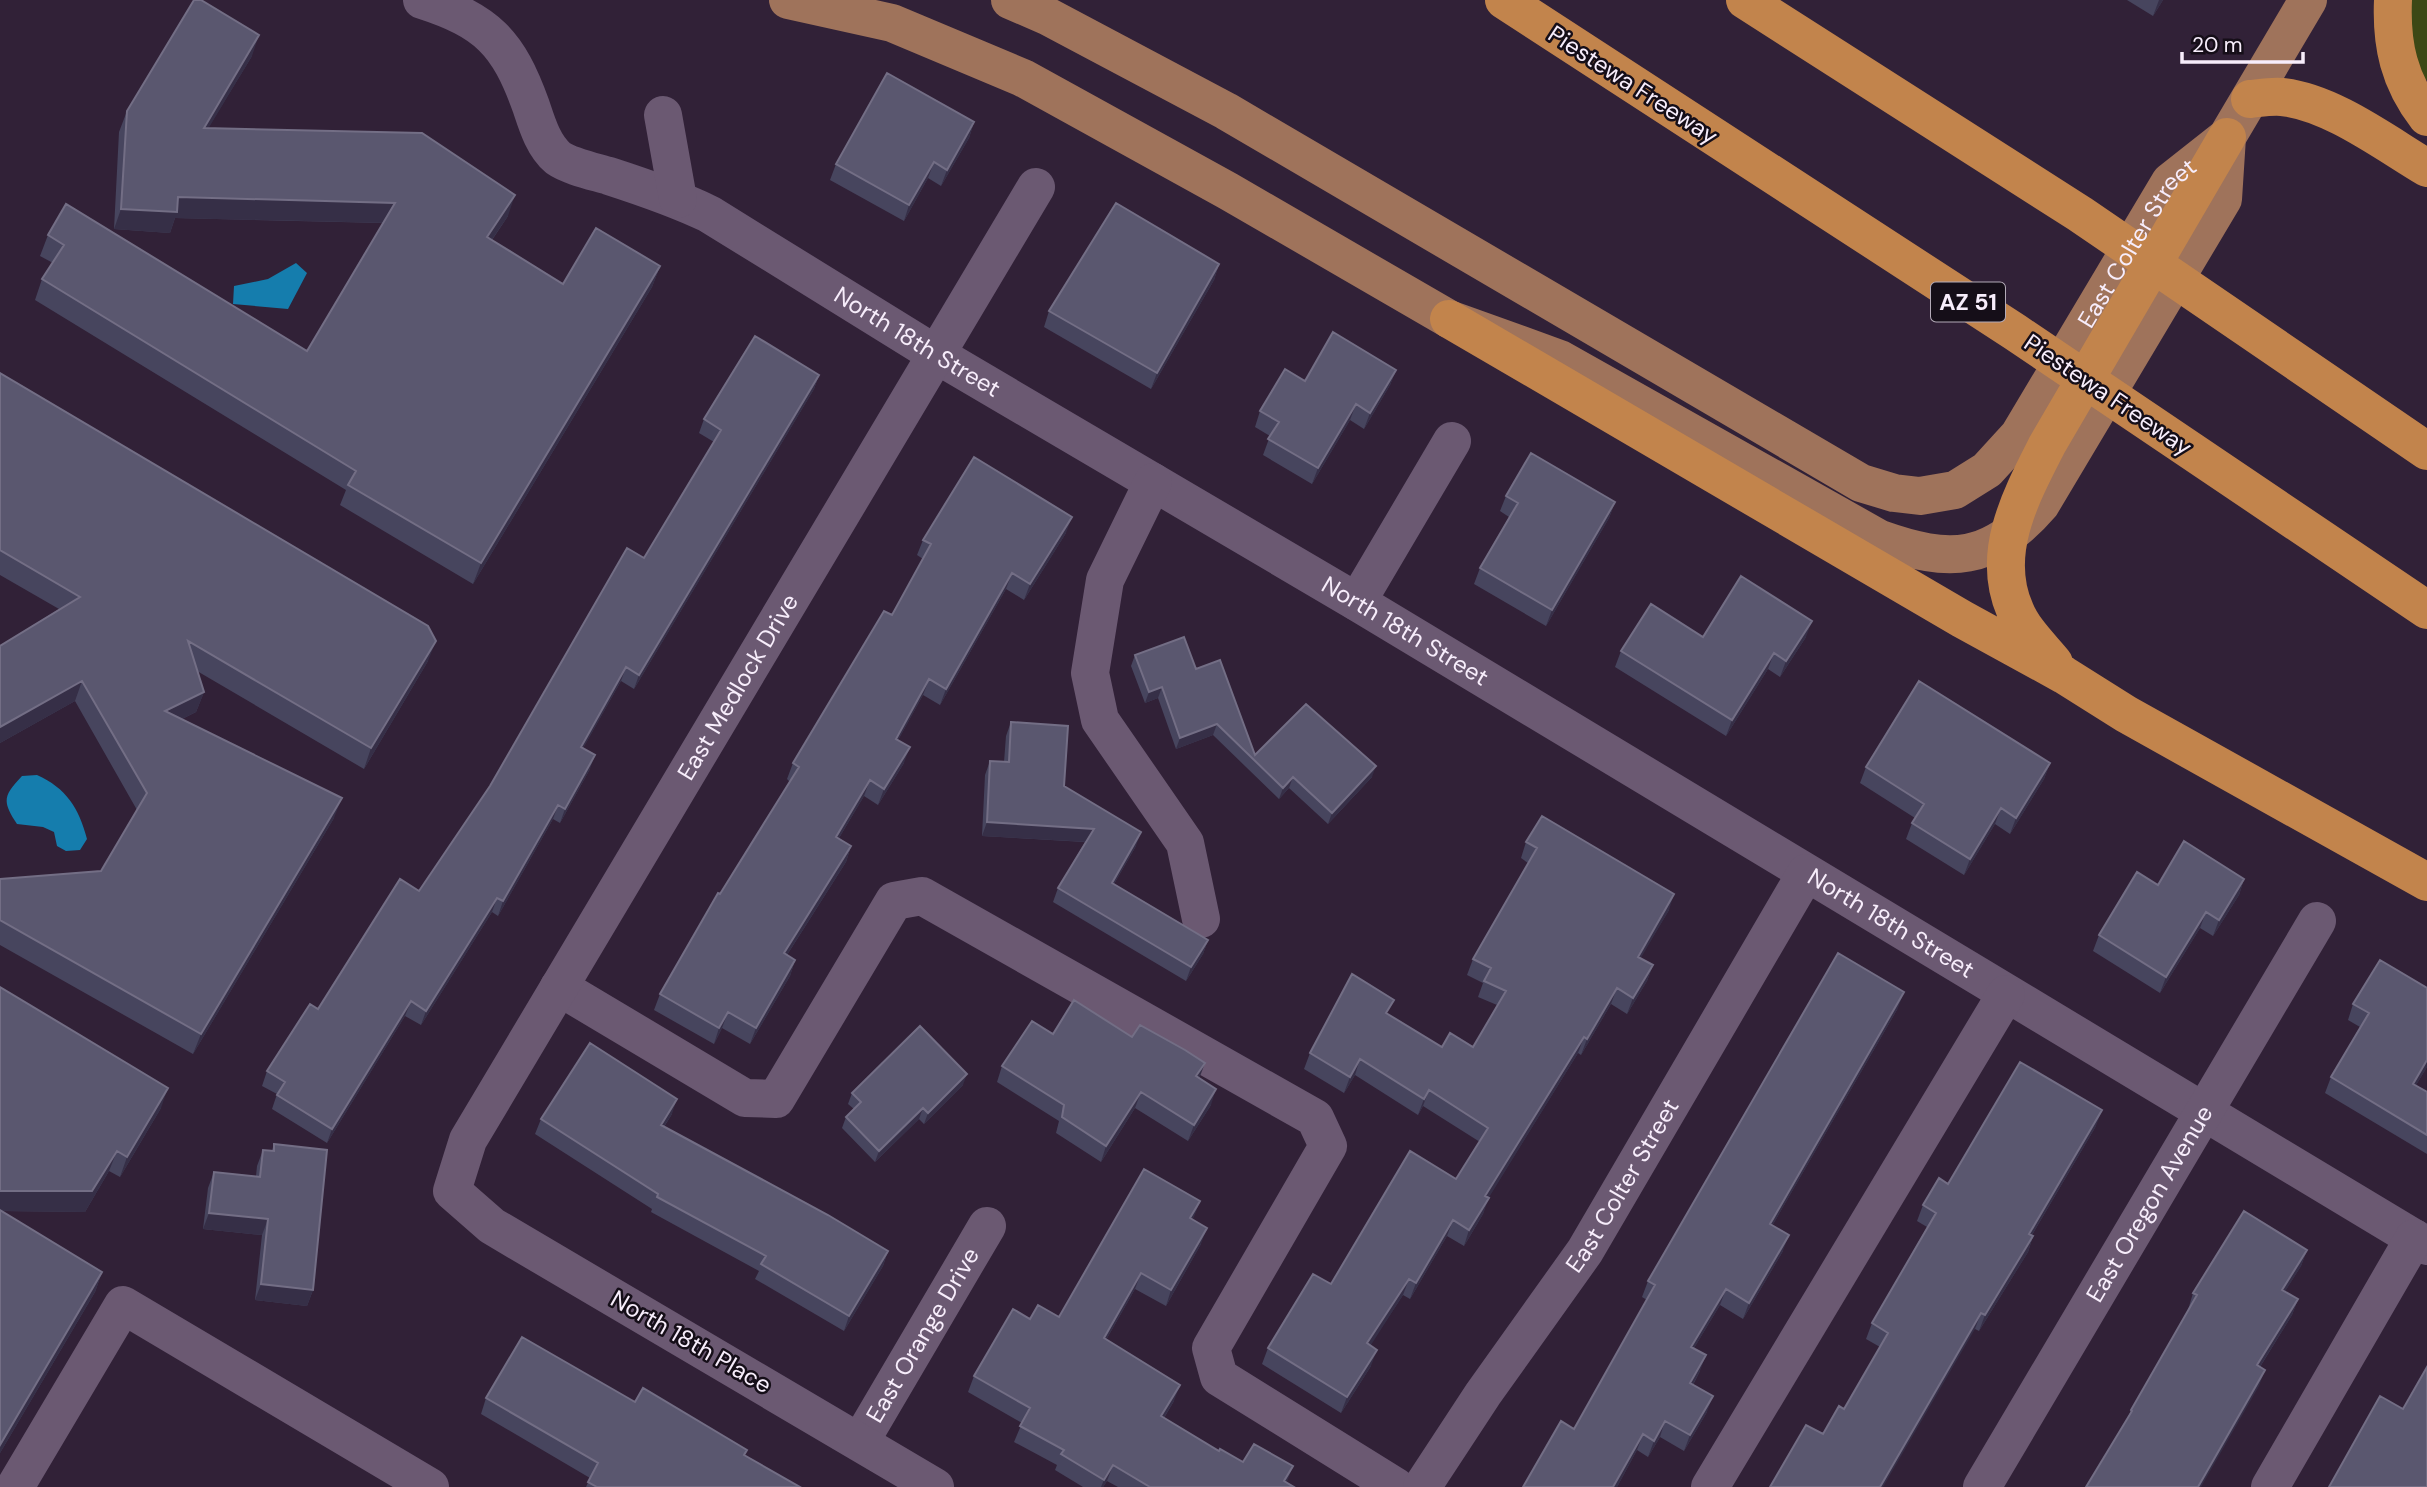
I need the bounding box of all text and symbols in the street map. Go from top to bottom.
street label: Piestewa Freeway [1542,18,1724,151]
scale bar [2182,21,2303,65]
text: 20 m [2192,31,2243,59]
street label: East Colter Street [2071,151,2203,333]
street label: North 18th Street [829,279,1006,404]
road number: AZ 51 [1931,282,2005,322]
street label: Piestewa Freeway [2018,327,2198,462]
street label: North 18th Street [1316,569,1494,693]
street label: East Medlock Drive [670,588,805,786]
street label: North 18th Street [1802,861,1980,985]
street label: East Colter Street [1558,1093,1686,1279]
street label: East Oregon Avenue [2079,1100,2219,1308]
street label: East Orange Drive [859,1242,986,1428]
street label: North 18th Place [605,1283,777,1400]

